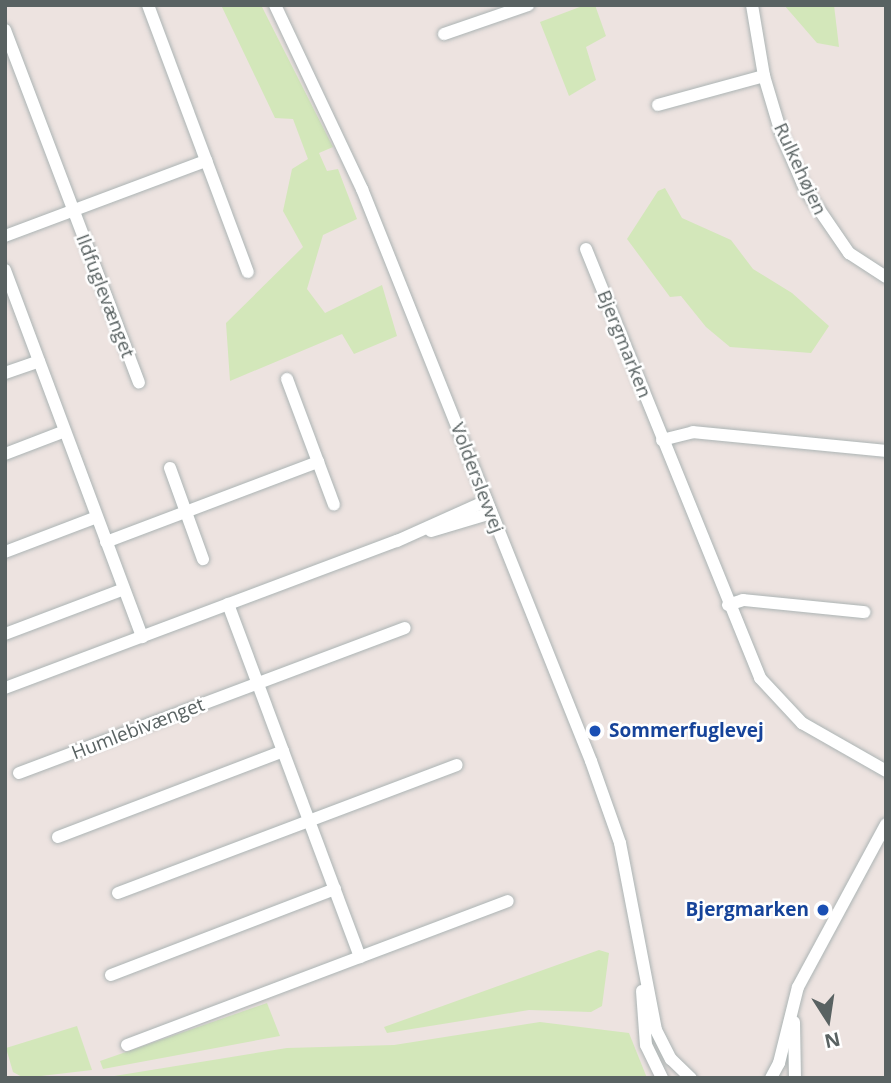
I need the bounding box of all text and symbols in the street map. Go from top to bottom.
street label: Rulkehøjen [769,119,831,219]
street label: Ildfuglevænget [71,231,139,361]
street label: Bjergmarken [592,287,656,401]
street label: Volderslevvej [445,419,509,537]
street label: Humlebivænget [68,693,208,765]
place label: Sommerfuglevej [609,720,764,742]
marker: Sommerfuglevej [587,723,603,739]
place label: Bjergmarken [686,899,809,921]
marker: Bjergmarken [815,902,831,918]
north arrow [793,985,863,1055]
text: N [822,1026,843,1055]

